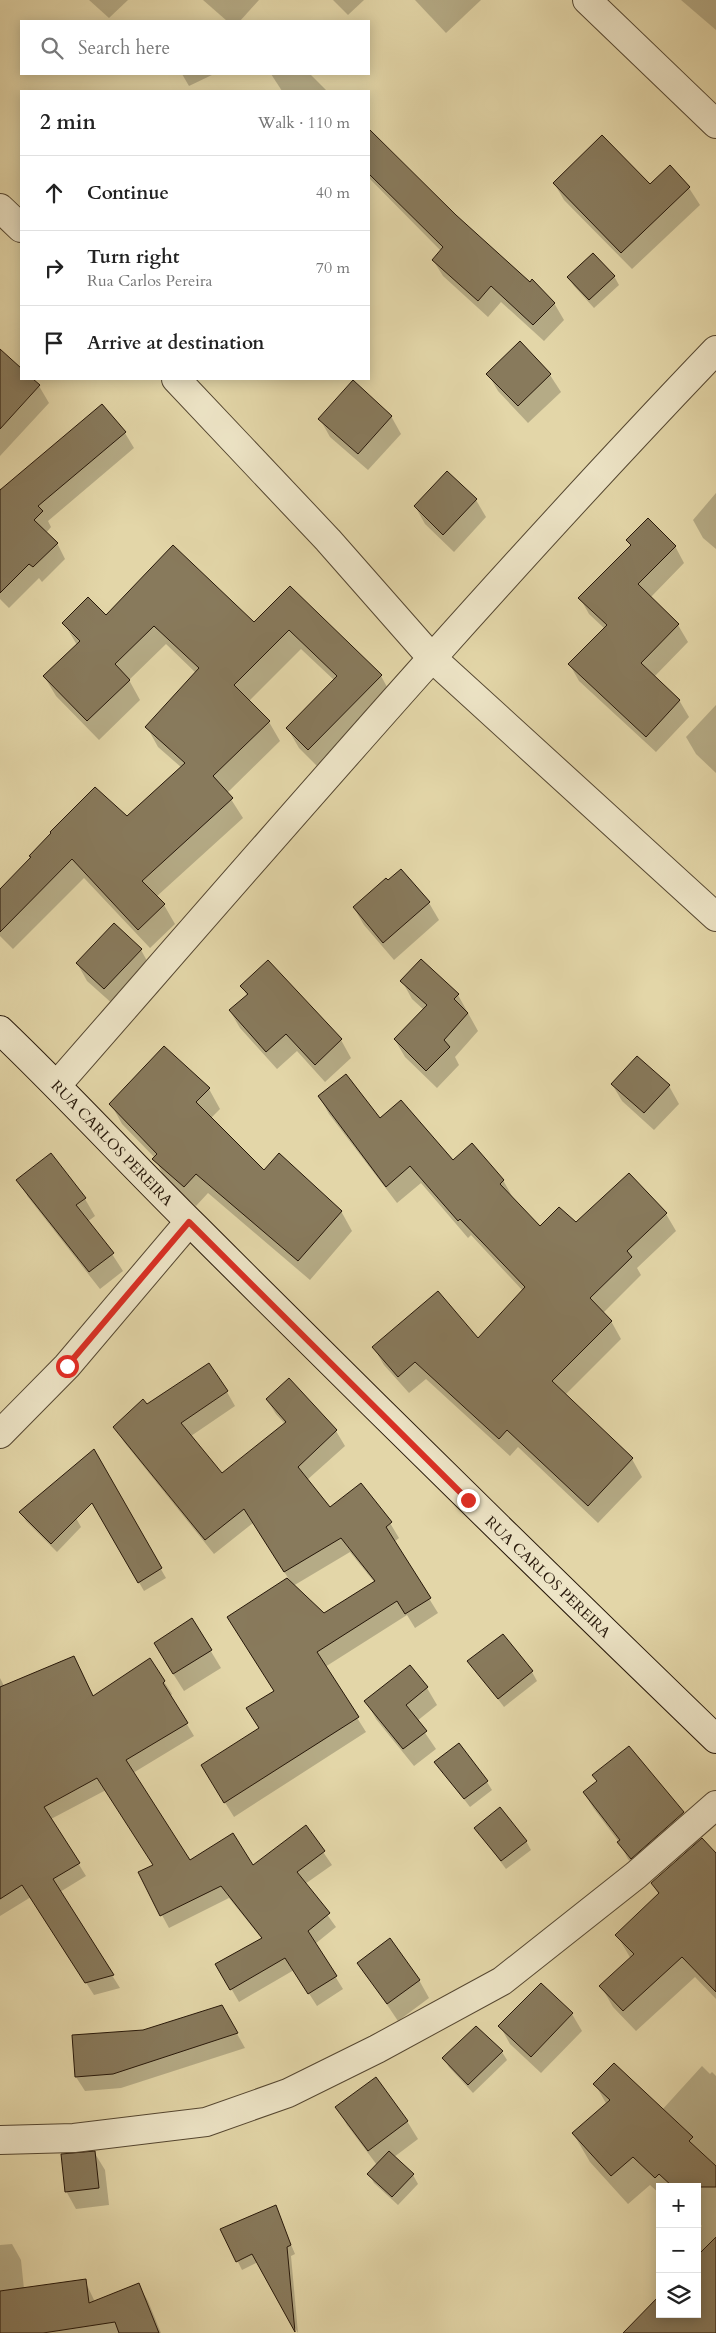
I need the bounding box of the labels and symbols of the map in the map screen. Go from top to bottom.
street label: RUA CARLOS PEREIRA [47,1076,178,1210]
route start [56,1355,79,1378]
route end [457,1489,480,1512]
street label: RUA CARLOS PEREIRA [481,1512,615,1643]

